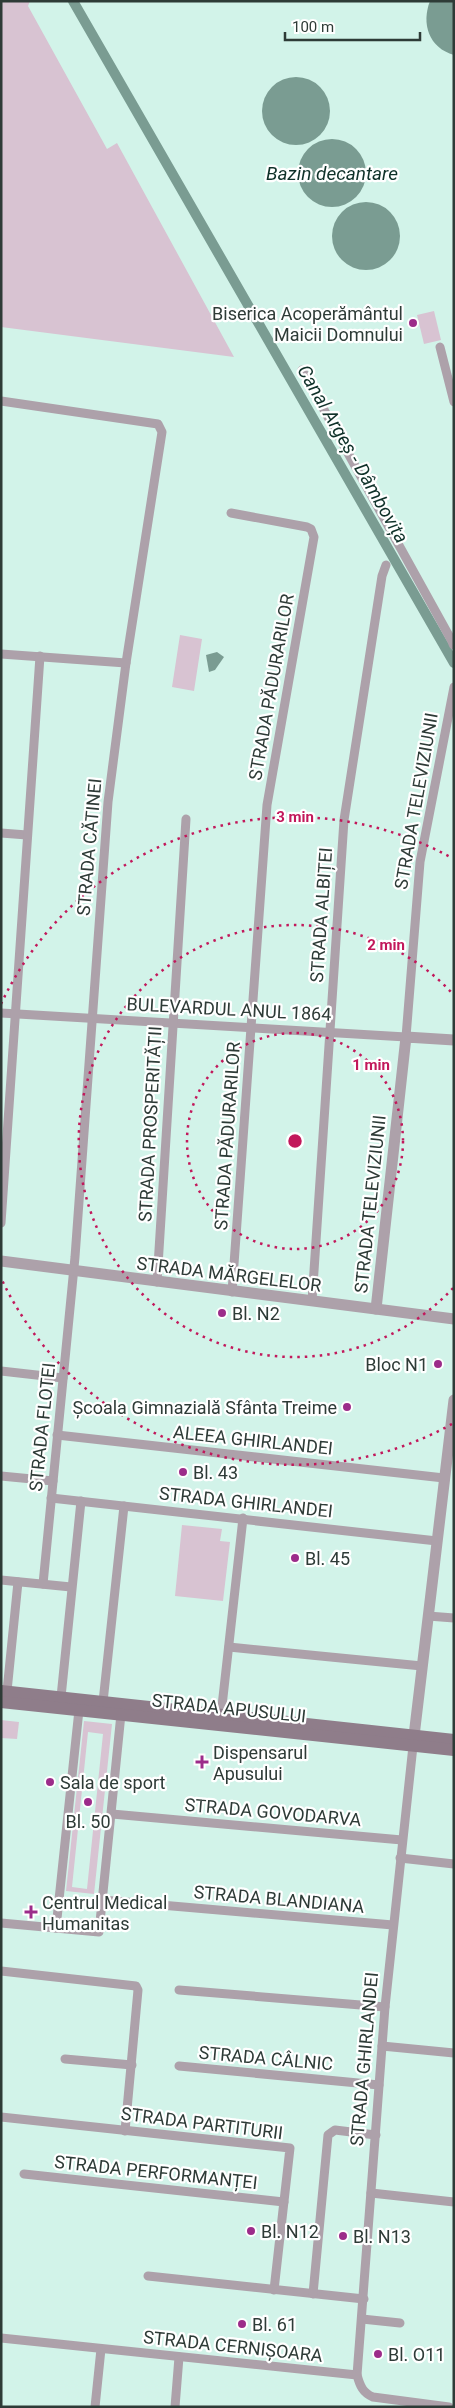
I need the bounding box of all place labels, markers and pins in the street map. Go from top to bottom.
place label: Biserica Acoperământul Maicii Domnului [212,303,403,345]
marker: Biserica Acoperământul Maicii Domnului [407,317,419,329]
centre of rings [286,1132,304,1150]
place label: Bl. N2 [232,1303,280,1324]
marker: Bl. N2 [216,1307,228,1319]
place label: Bloc N1 [365,1354,428,1375]
marker: Bloc N1 [432,1358,444,1370]
place label: Școala Gimnazială Sfânta Treime [73,1397,337,1419]
marker: Școala Gimnazială Sfânta Treime [341,1401,353,1413]
place label: Bl. 43 [193,1462,238,1483]
marker: Bl. 43 [177,1466,189,1478]
place label: Bl. 45 [305,1548,350,1569]
marker: Bl. 45 [289,1552,301,1564]
place label: Dispensarul Apusului [213,1742,308,1784]
marker: Dispensarul Apusului [195,1755,209,1769]
place label: Sala de sport [60,1772,165,1793]
marker: Sala de sport [44,1776,56,1788]
marker: Bl. 50 [82,1796,94,1808]
place label: Bl. 50 [65,1811,111,1832]
place label: Centrul Medical Humanitas [42,1892,167,1934]
marker: Centrul Medical Humanitas [24,1905,38,1919]
place label: Bl. N12 [261,2221,319,2242]
marker: Bl. N12 [245,2225,257,2237]
place label: Bl. N13 [353,2226,411,2247]
marker: Bl. N13 [337,2230,349,2242]
place label: Bl. 61 [252,2314,297,2335]
marker: Bl. 61 [236,2318,248,2330]
place label: Bl. O11 [388,2344,445,2365]
marker: Bl. O11 [372,2348,384,2360]

